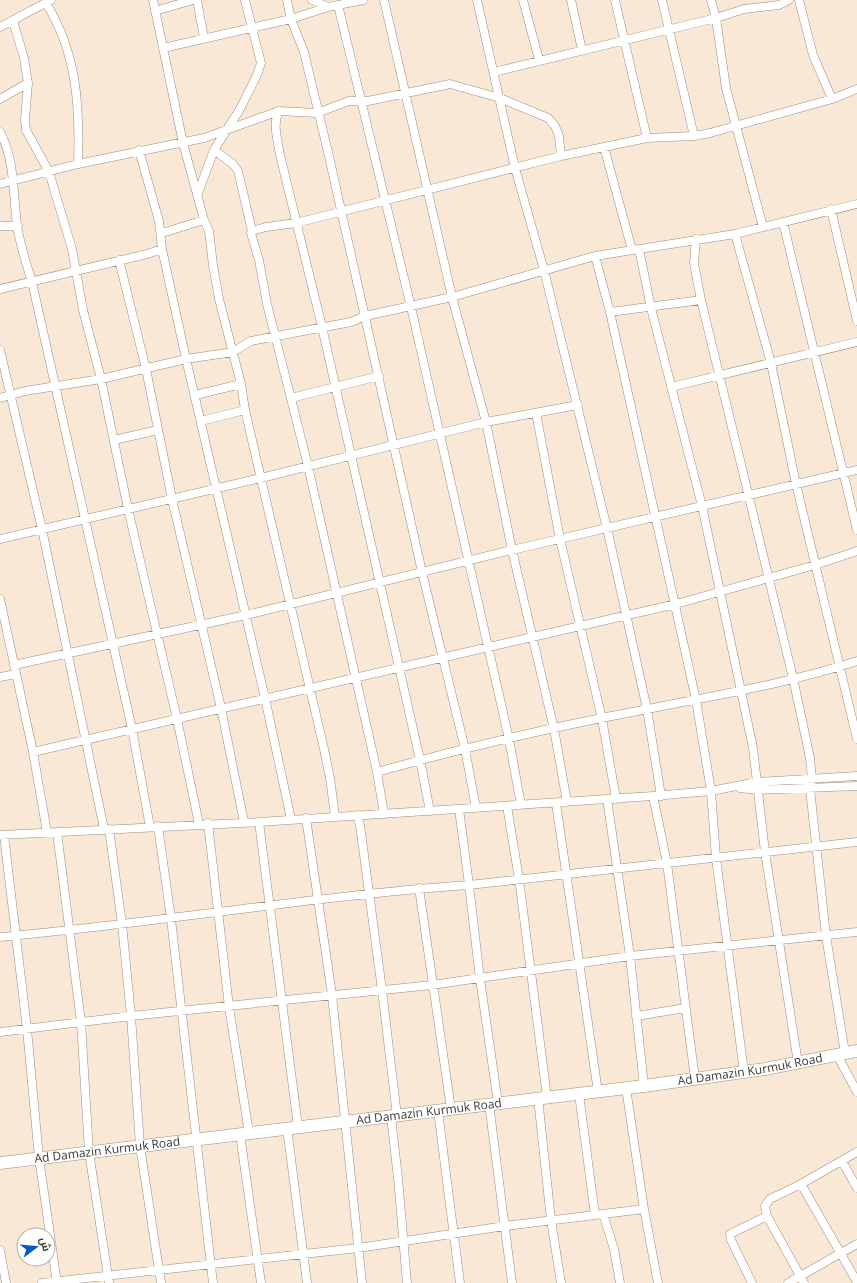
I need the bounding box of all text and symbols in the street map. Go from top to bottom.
street label: Ad Damazin Kurmuk Road [677,1049,824,1089]
street label: Ad Damazin Kurmuk Road [355,1094,503,1128]
street label: Ad Damazin Kurmuk Road [33,1133,181,1167]
north arrow [16,1227,56,1267]
text: ش [37,1235,55,1253]

